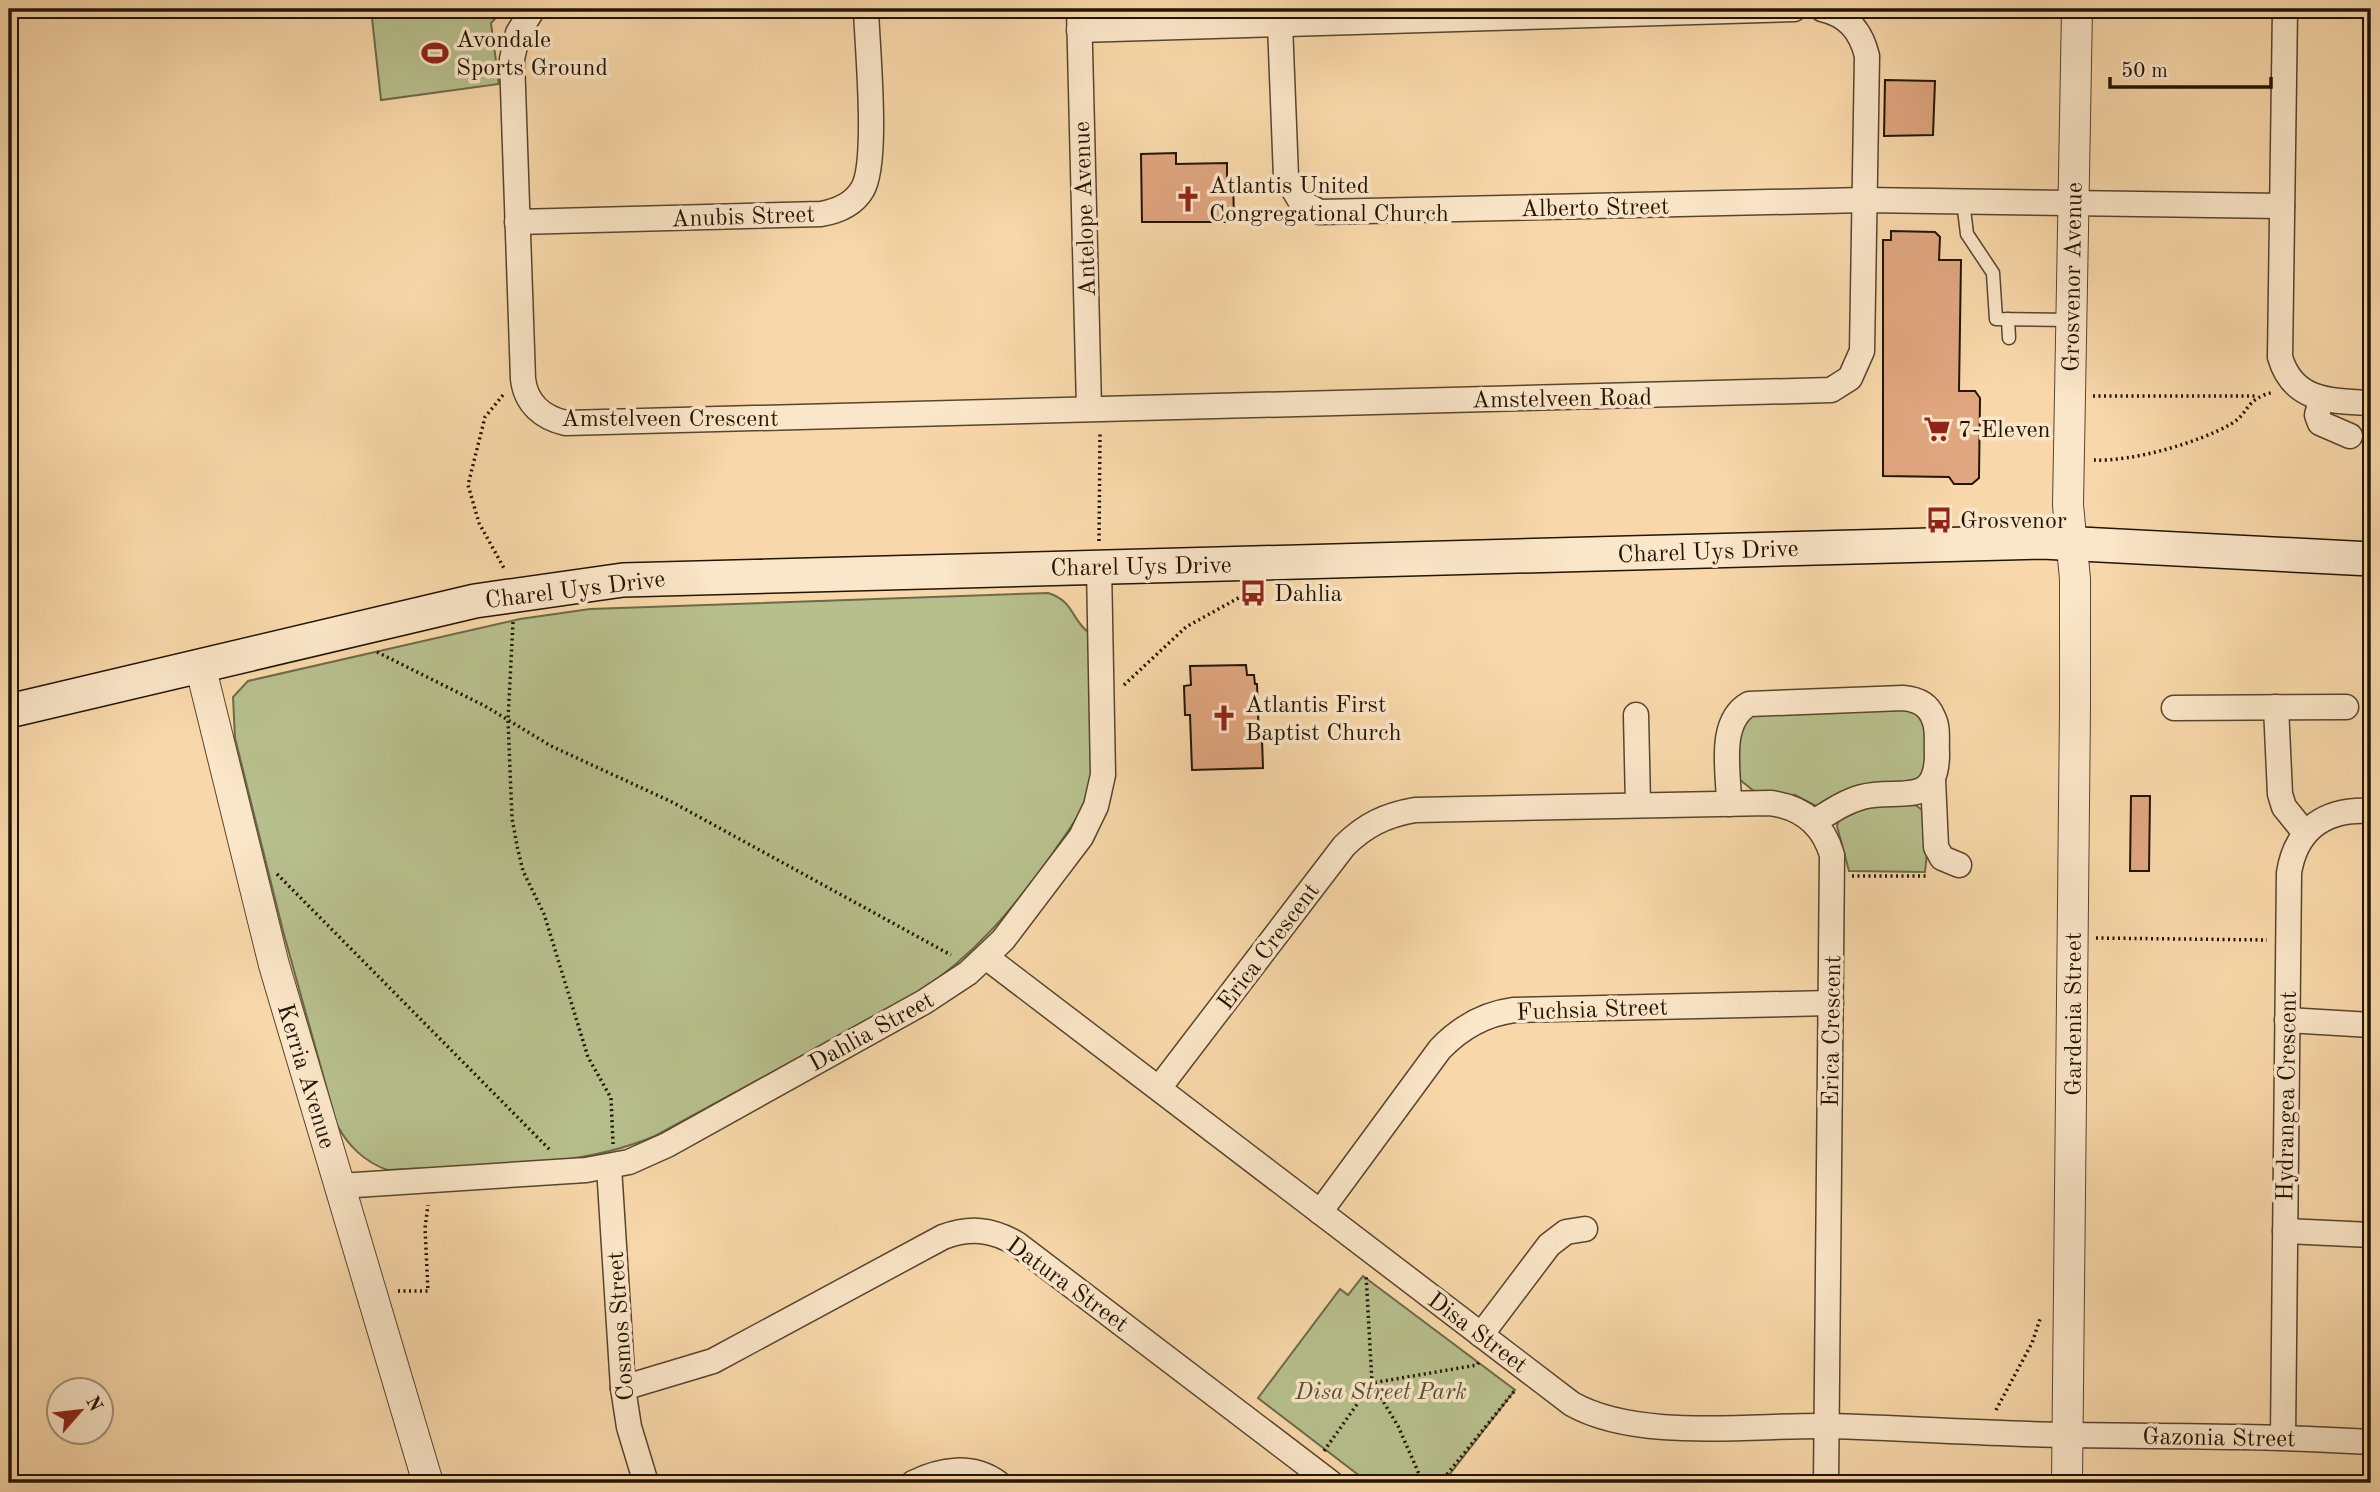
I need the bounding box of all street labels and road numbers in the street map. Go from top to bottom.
street label: Antelope Avenue [1071,121,1101,297]
street label: Grosvenor Avenue [2060,182,2088,372]
street label: Alberto Street [1521,196,1670,222]
street label: Anubis Street [671,203,815,232]
street label: Amstelveen Road [1472,386,1652,414]
street label: Amstelveen Crescent [561,408,779,432]
street label: Charel Uys Drive [1617,538,1799,568]
street label: Charel Uys Drive [1050,554,1232,582]
street label: Charel Uys Drive [484,568,667,614]
street label: Erica Crescent [1214,879,1325,1015]
street label: Gardenia Street [2063,932,2087,1096]
street label: Erica Crescent [1820,955,1846,1107]
street label: Dahlia Street [805,989,938,1077]
street label: Hydrangea Crescent [2274,991,2302,1201]
street label: Fuchsia Street [1516,996,1668,1026]
street label: Kerria Avenue [272,1001,339,1152]
street label: Datura Street [1002,1234,1132,1338]
street label: Cosmos Street [605,1250,639,1402]
street label: Disa Street [1423,1289,1531,1379]
street label: Gazonia Street [2142,1426,2296,1452]

